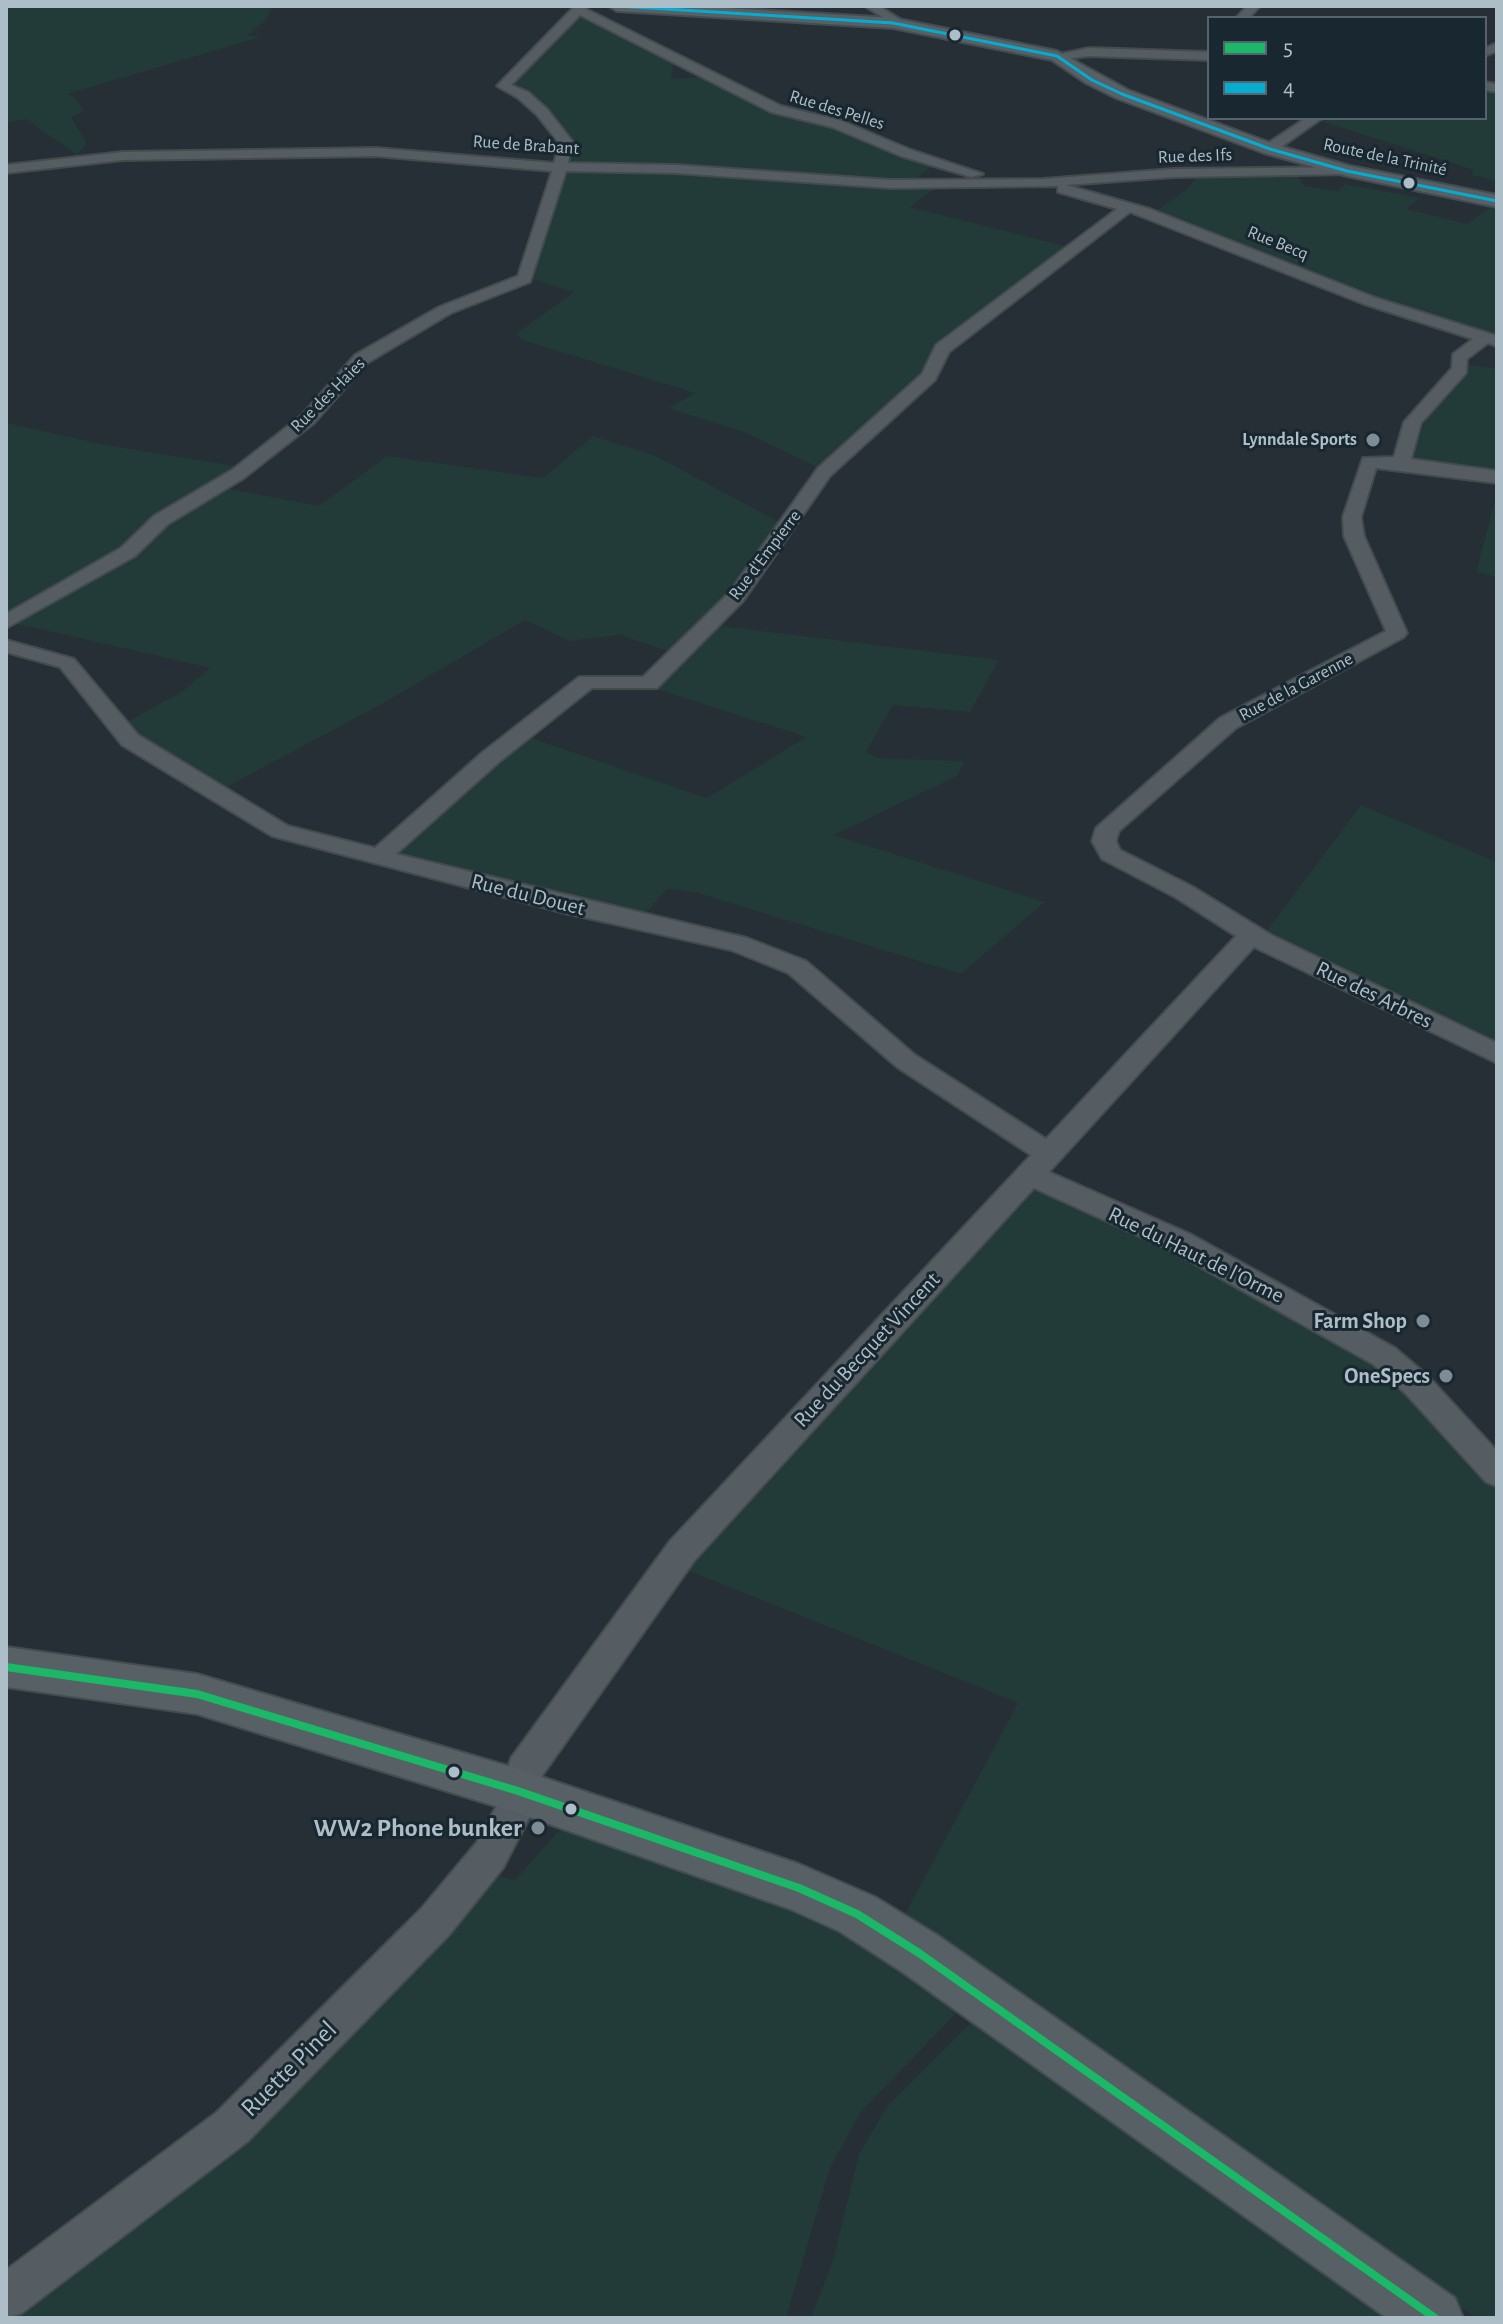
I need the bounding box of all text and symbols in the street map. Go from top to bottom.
legend [1207,16,1487,120]
unlabelled marker [947,27,963,43]
text: 5 [1283,36,1293,60]
text: 4 [1283,76,1295,100]
street label: Rue des Pelles [787,85,887,135]
street label: Rue de Brabant [472,131,580,159]
street label: Route de la Trinité [1321,133,1449,181]
street label: Rue des Ifs [1158,144,1232,168]
unlabelled marker [1401,175,1417,191]
street label: Rue Becq [1244,221,1312,265]
street label: Rue des Haies [286,353,370,437]
place label: Lynndale Sports [1242,429,1357,451]
marker: Lynndale Sports [1364,431,1382,449]
street label: Rue d'Empierre [724,506,806,604]
street label: Rue de la Garenne [1235,648,1357,726]
street label: Rue du Douet [468,868,588,922]
street label: Rue des Arbres [1312,955,1436,1035]
street label: Rue du Haut de l'Orme [1104,1201,1288,1309]
street label: Rue du Becquet Vincent [788,1267,946,1433]
place label: Farm Shop [1314,1308,1407,1334]
marker: Farm Shop [1414,1312,1432,1330]
place label: OneSpecs [1344,1363,1430,1389]
marker: OneSpecs [1437,1367,1455,1385]
unlabelled marker [446,1764,462,1780]
unlabelled marker [563,1801,579,1817]
place label: WW2 Phone bunker [313,1812,522,1844]
marker: WW2 Phone bunker [529,1819,547,1837]
street label: Ruette Pinel [234,2014,344,2124]

